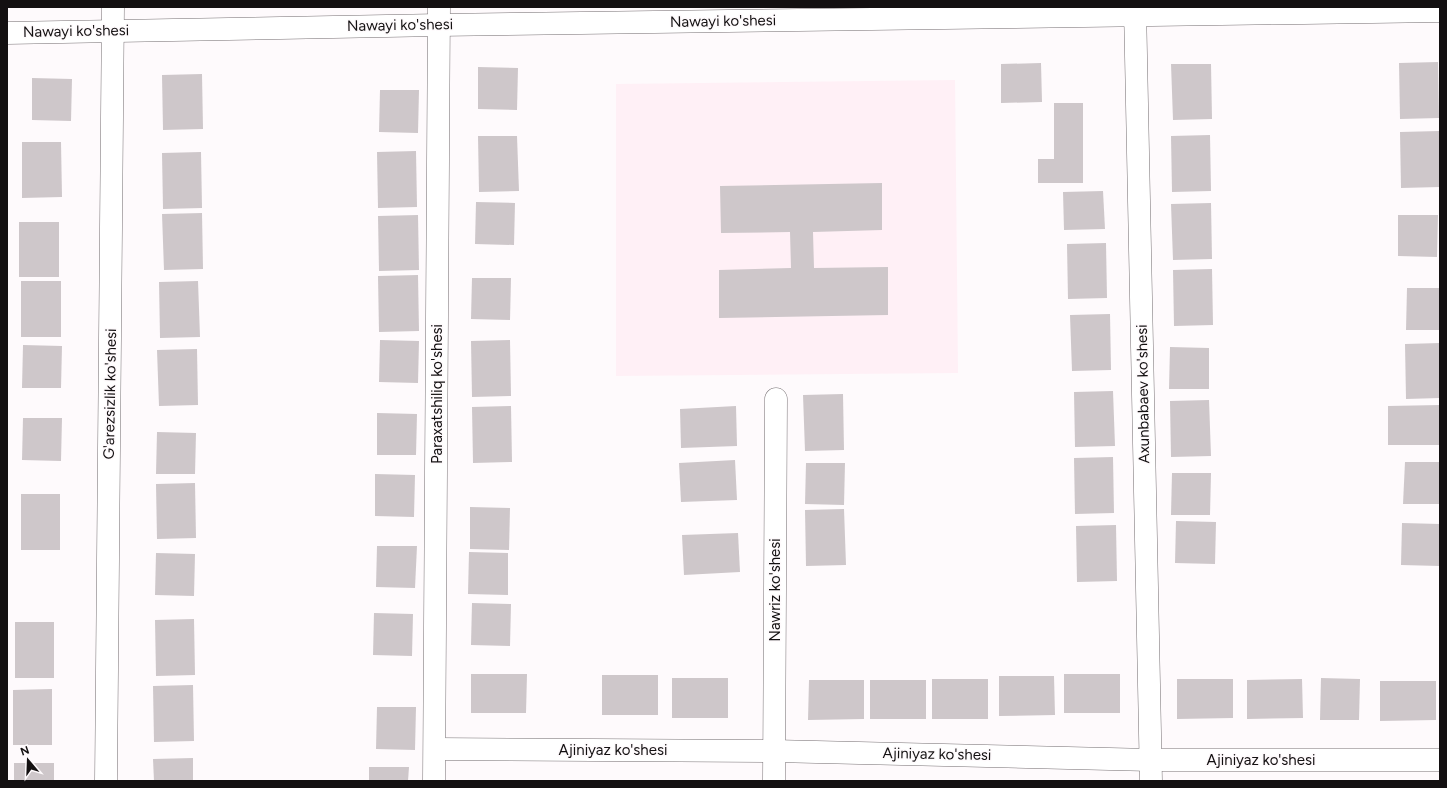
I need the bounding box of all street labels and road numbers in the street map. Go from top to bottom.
street label: Nawayi ko'shesi [670,11,776,31]
street label: Nawayi ko'shesi [347,15,453,35]
street label: Nawayi ko'shesi [23,21,129,41]
street label: Paraxatshiliq ko'shesi [428,324,446,464]
street label: Axunbabaev ko'shesi [1133,324,1153,464]
street label: G'arezsizlik ko'shesi [100,328,120,460]
street label: Nawriz ko'shesi [766,538,784,642]
street label: Ajiniyaz ko'shesi [559,741,667,759]
street label: Ajiniyaz ko'shesi [882,744,992,764]
street label: Ajiniyaz ko'shesi [1207,751,1315,769]

